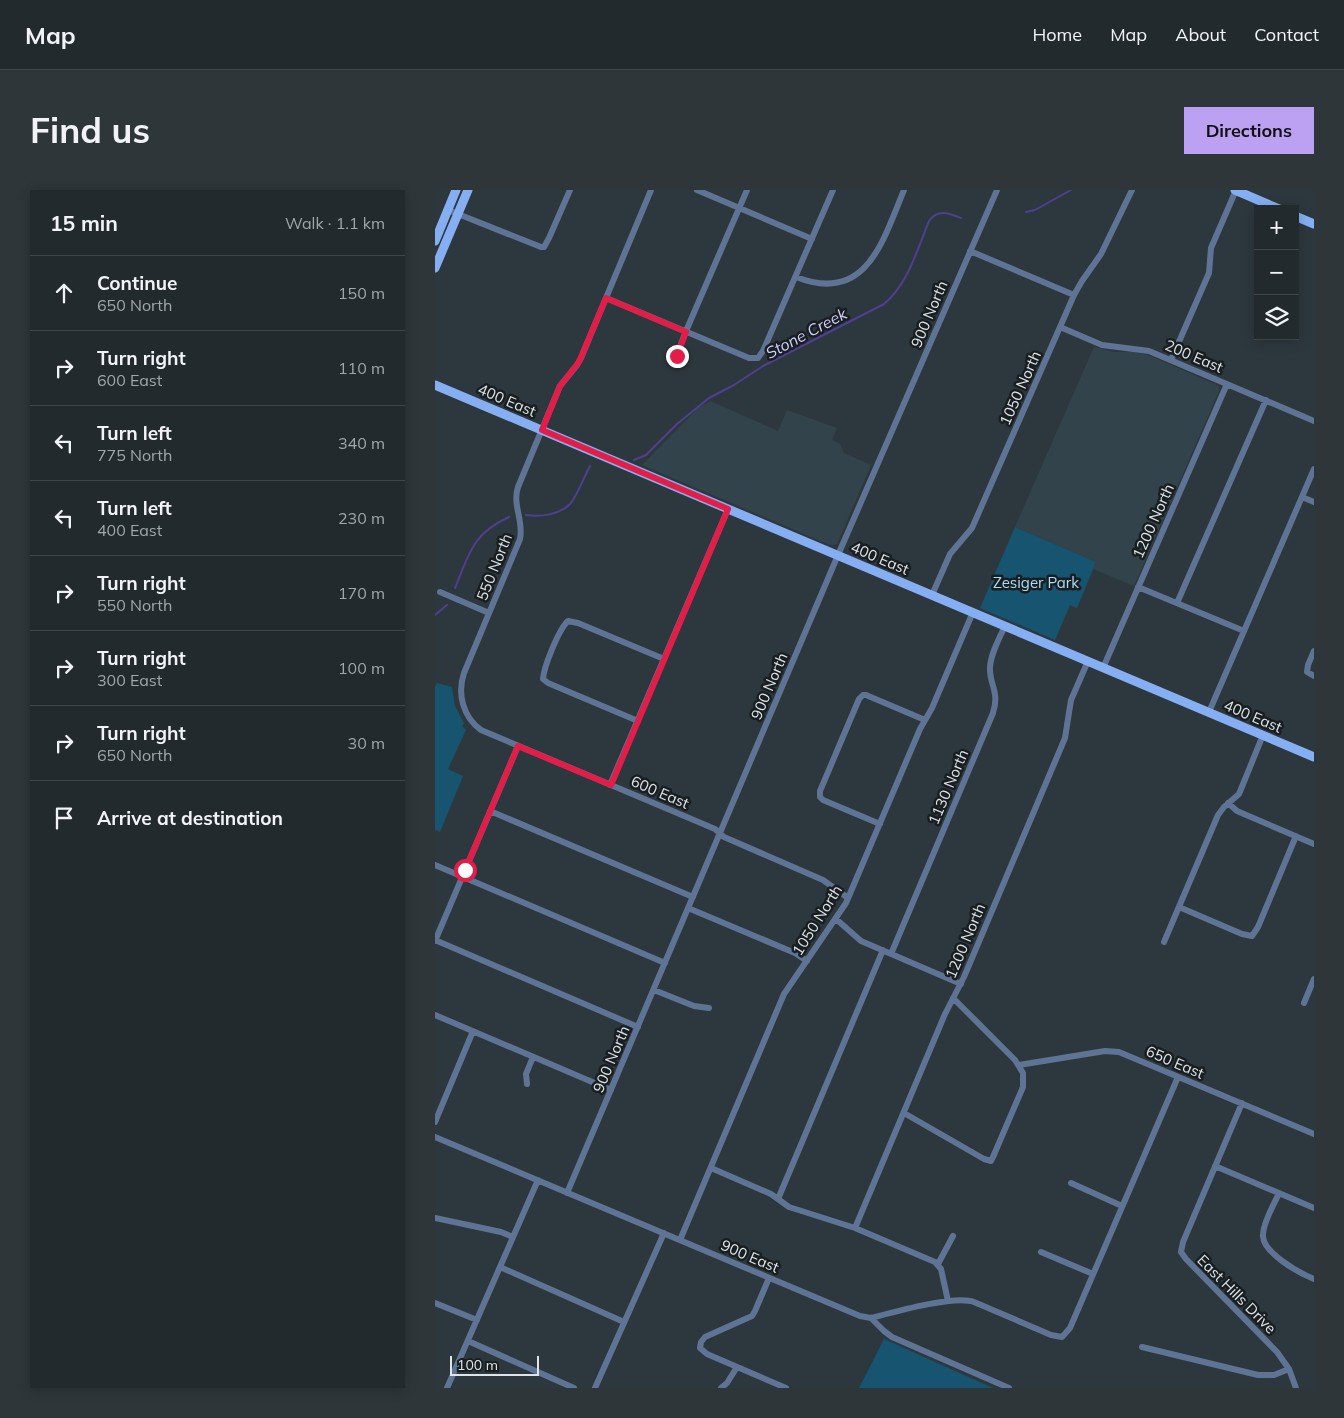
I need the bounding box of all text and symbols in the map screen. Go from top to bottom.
text: Map [25,20,76,50]
text: Home [1032,23,1082,46]
text: Map [1110,23,1147,46]
text: About [1175,23,1226,46]
text: Contact [1254,23,1319,46]
button: Directions [1184,107,1314,154]
text: Find us [30,108,150,152]
map controls [1254,205,1299,340]
button: + [1254,205,1299,250]
text: 15 min [50,210,118,236]
text: Walk · 1.1 km [285,213,385,233]
button: − [1254,250,1299,295]
text: Continue [97,271,177,295]
street label: 900 North [906,278,952,350]
icon: ahead [50,279,78,307]
text: 150 m [338,283,385,303]
text: 650 North [97,295,172,315]
button: layers [1254,295,1299,340]
water label: Stone Creek [762,303,851,363]
street label: 200 East [1162,335,1226,377]
route end [666,345,689,368]
text: Turn right [97,346,186,370]
street label: 1050 North [995,348,1045,428]
icon: right [50,354,78,382]
text: 110 m [338,358,385,378]
text: 600 East [97,370,162,390]
street label: 400 East [475,379,539,421]
text: Turn left [97,421,172,445]
icon: left [50,429,78,457]
text: 340 m [338,433,385,453]
text: 775 North [97,445,172,465]
street label: 1200 North [1128,481,1178,561]
text: Turn left [97,496,172,520]
icon: left [50,504,78,532]
text: 230 m [338,508,385,528]
text: 400 East [97,520,162,540]
street label: 550 North [472,531,516,603]
street label: 400 East [848,537,912,579]
text: Turn right [97,571,186,595]
park label: Zesiger Park [993,573,1079,592]
icon: right [50,579,78,607]
text: 170 m [338,583,385,603]
text: 550 North [97,595,172,615]
text: Turn right [97,646,186,670]
street label: 900 North [746,650,792,722]
icon: right [50,654,78,682]
text: 100 m [338,658,385,678]
text: 300 East [97,670,162,690]
street label: 400 East [1221,695,1285,737]
text: Turn right [97,721,186,745]
icon: right [50,729,78,757]
text: 30 m [348,733,385,753]
text: 650 North [97,745,172,765]
street label: 1130 North [924,747,972,827]
street label: 600 East [628,771,692,813]
icon: arrive [50,804,78,832]
text: Arrive at destination [97,806,283,830]
route start [454,859,477,882]
street label: 1050 North [788,881,846,959]
street label: 1200 North [941,901,989,981]
street label: 900 North [588,1023,634,1095]
street label: 650 East [1143,1041,1207,1083]
street label: 900 East [718,1235,782,1277]
street label: East Hills Drive [1194,1251,1280,1337]
scale bar [450,1353,539,1376]
text: 100 m [457,1356,498,1374]

